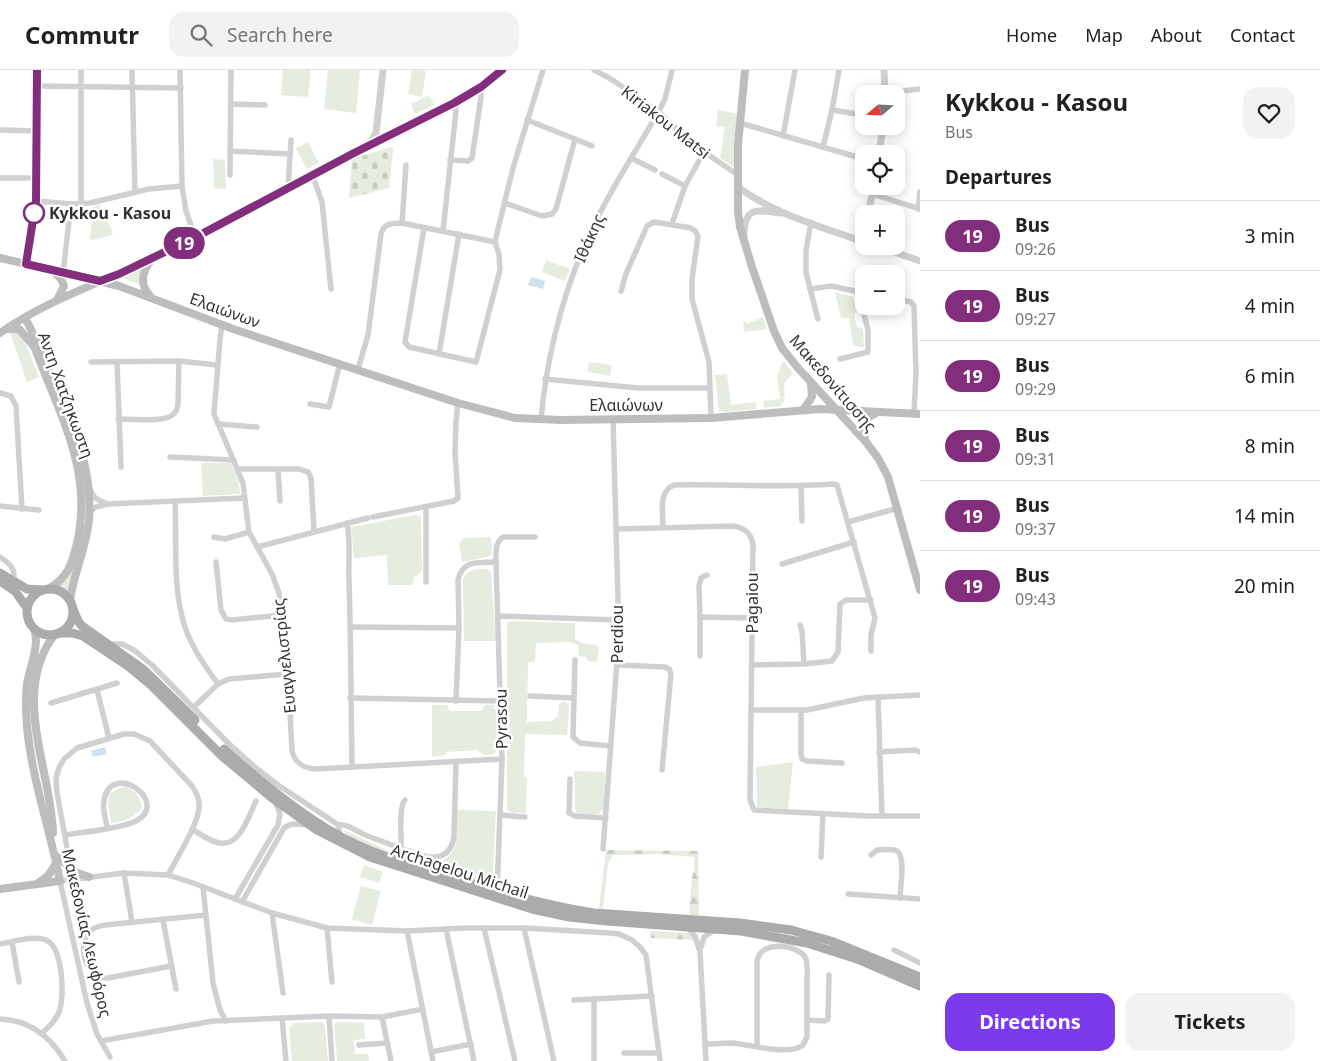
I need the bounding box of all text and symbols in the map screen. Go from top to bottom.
search box [169,12,519,57]
text: Commutr [25,18,139,51]
icon: search [187,21,215,49]
text: Search here [227,22,333,48]
text: Home [1006,23,1057,47]
text: Map [1085,23,1123,47]
text: About [1151,23,1202,47]
text: Contact [1230,23,1295,47]
street label: Kiriakou Matsi [617,80,715,164]
north arrow [855,85,905,135]
map controls [855,85,905,315]
text: Kykkou - Kasou [945,85,1128,118]
button: heart [1243,87,1295,139]
text: Bus [945,121,973,143]
button: locate [855,145,905,195]
text: Departures [945,164,1052,190]
marker: Kykkou - Kasou [23,202,45,224]
place label: Kykkou - Kasou [49,202,171,224]
button: + [855,205,905,255]
street label: Ιθάκης [569,210,609,266]
text: Bus [1015,212,1050,238]
text: 3 min [1245,223,1295,249]
text: 19 [962,224,983,248]
line badge: 19 [162,227,206,259]
text: 19 [174,231,194,255]
text: 09:26 [1015,238,1056,260]
button: − [855,265,905,315]
text: Bus [1015,282,1050,308]
street label: Ελαιώνων [187,287,263,333]
text: 4 min [1245,293,1295,319]
text: 19 [962,294,983,318]
text: 09:27 [1015,308,1056,330]
street label: Αντη Χατζηκωστη [33,329,99,461]
street label: Μακεδονίτισσης [785,330,881,436]
text: Bus [1015,352,1050,378]
text: 6 min [1245,363,1295,389]
text: 19 [962,364,983,388]
text: 09:29 [1015,378,1056,400]
street label: Ελαιώνων [589,394,663,416]
text: Bus [1015,422,1050,448]
text: 8 min [1245,433,1295,459]
text: 19 [962,434,983,458]
text: 09:31 [1015,448,1056,470]
text: Bus [1015,492,1050,518]
text: 14 min [1234,503,1295,529]
text: 19 [962,504,983,528]
text: 09:37 [1015,518,1056,540]
text: Bus [1015,562,1050,588]
street label: Pagaiou [741,572,763,634]
text: 20 min [1234,573,1295,599]
text: 19 [962,574,983,598]
text: 09:43 [1015,588,1056,610]
street label: Ευαγγελιστρίας [267,597,301,715]
street label: Perdiou [606,605,628,663]
street label: Pyrasou [489,689,513,749]
street label: Archagelou Michail [388,838,532,904]
street label: Μακεδονίας Λεωφόρος [57,847,117,1020]
button: Directions [945,993,1115,1051]
button: Tickets [1125,993,1295,1051]

